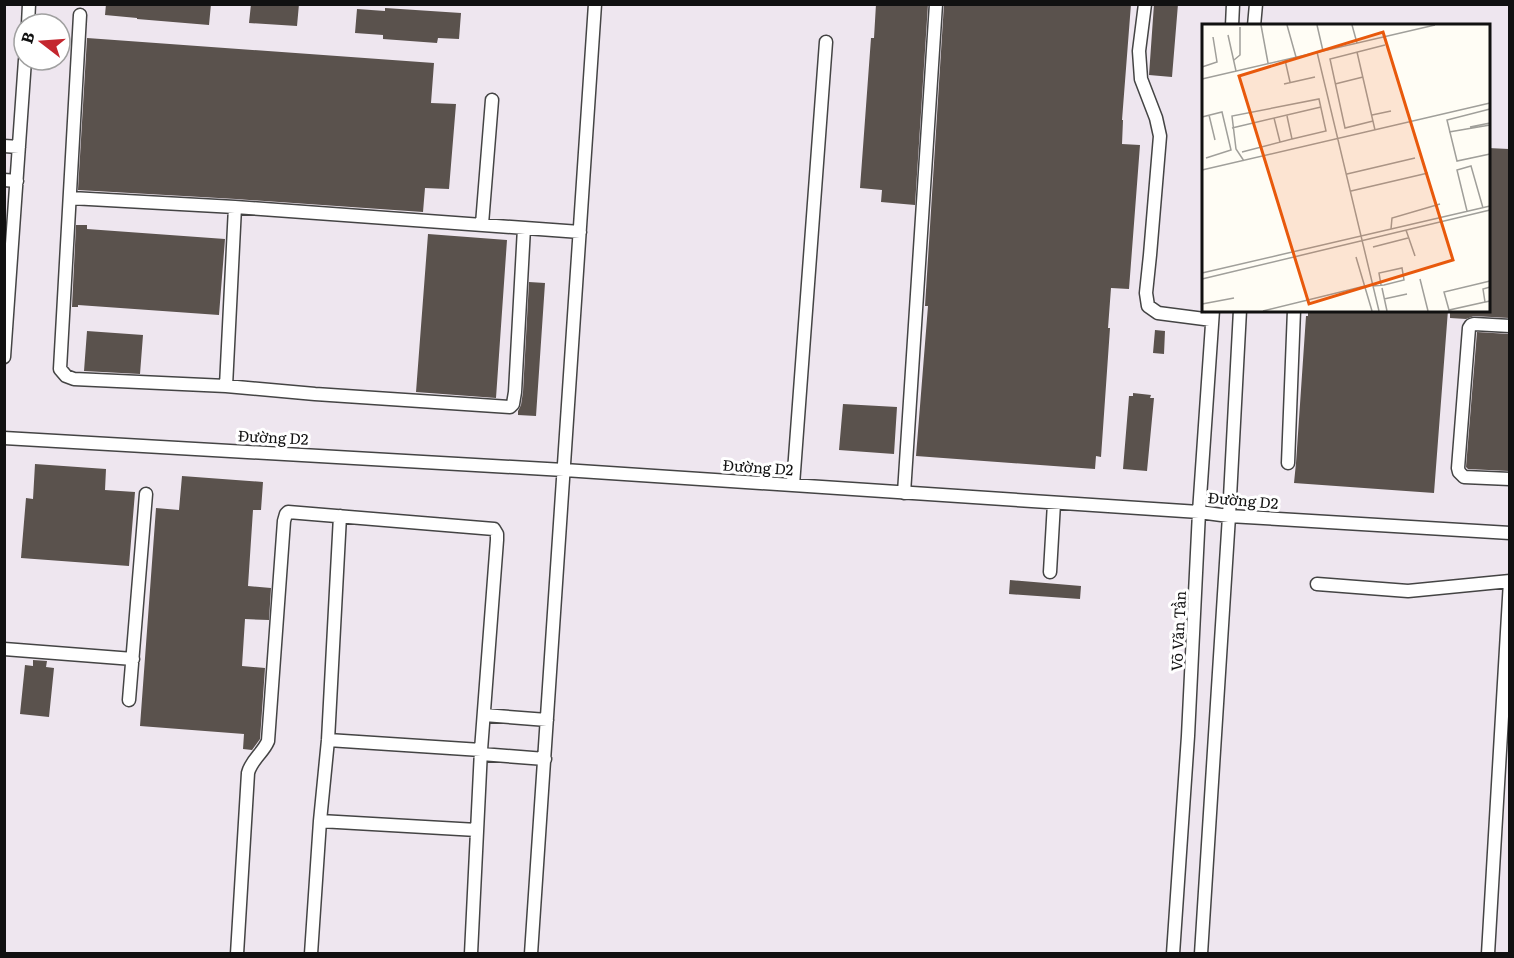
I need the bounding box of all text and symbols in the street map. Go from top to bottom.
north arrow [12,12,72,72]
inset map [1202,24,1490,312]
text: B [14,29,40,46]
street label: Đường D2 [237,423,309,450]
street label: Đường D2 [722,453,795,480]
street label: Đường D2 [1207,485,1280,514]
street label: Võ Văn Tần [1164,590,1191,672]

